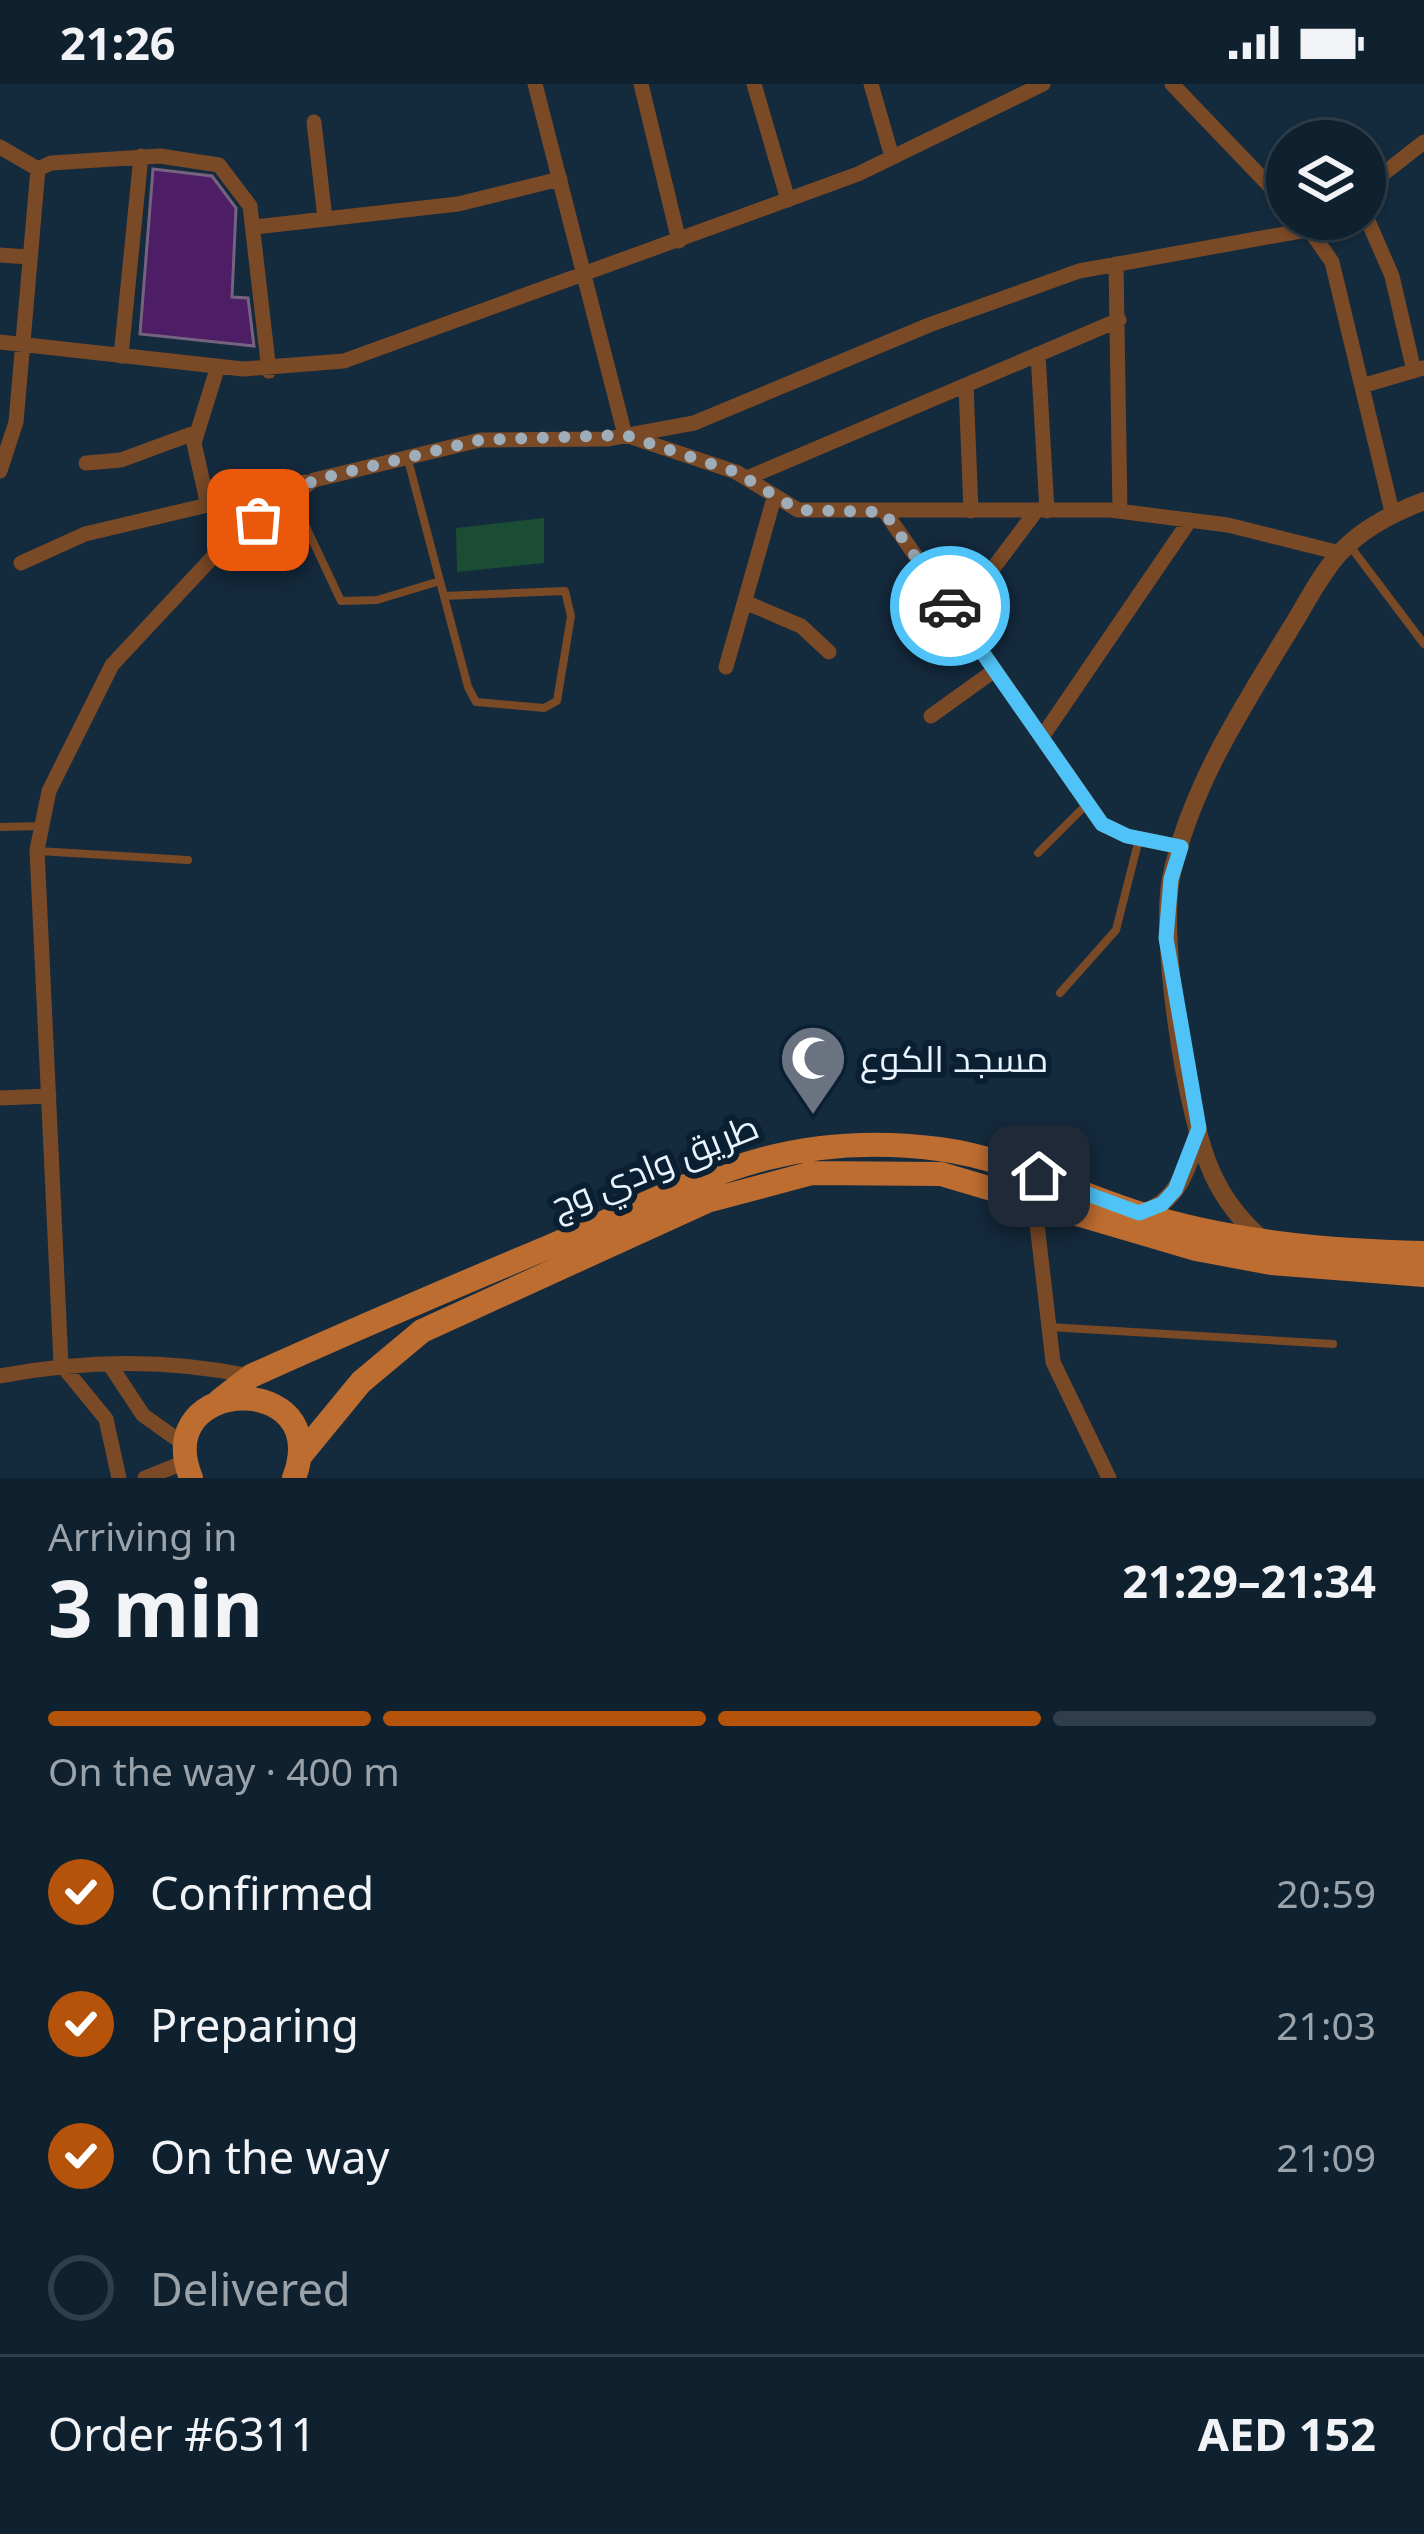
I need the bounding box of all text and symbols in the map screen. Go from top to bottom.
text: 21:26 [60,12,176,73]
map controls [1266,120,1386,240]
button: layers [1266,120,1386,240]
pin [207,469,309,571]
icon: bag [225,487,291,553]
courier [890,546,1010,666]
icon: car [917,573,983,639]
mosque icon: مسجد الكوع [778,1023,848,1117]
place label: مسجد الكوع [860,1034,1048,1084]
street label: طريق وادي وج [543,1101,767,1233]
pin [988,1125,1090,1227]
icon: home [1006,1143,1072,1209]
text: Arriving in [48,1509,237,1562]
text: 21:29–21:34 [1122,1550,1376,1611]
text: 3 min [48,1554,263,1660]
text: On the way · 400 m [48,1744,400,1797]
icon: check [48,1859,114,1925]
text: Confirmed [150,1862,374,1923]
text: 20:59 [1276,1866,1376,1919]
icon: check [48,1991,114,2057]
text: Preparing [150,1994,359,2055]
text: 21:03 [1276,1998,1376,2051]
icon: check [48,2123,114,2189]
text: On the way [150,2126,389,2187]
text: 21:09 [1276,2130,1376,2183]
text: Delivered [150,2258,350,2319]
text: Order #6311 [48,2403,316,2464]
text: AED 152 [1198,2403,1376,2464]

